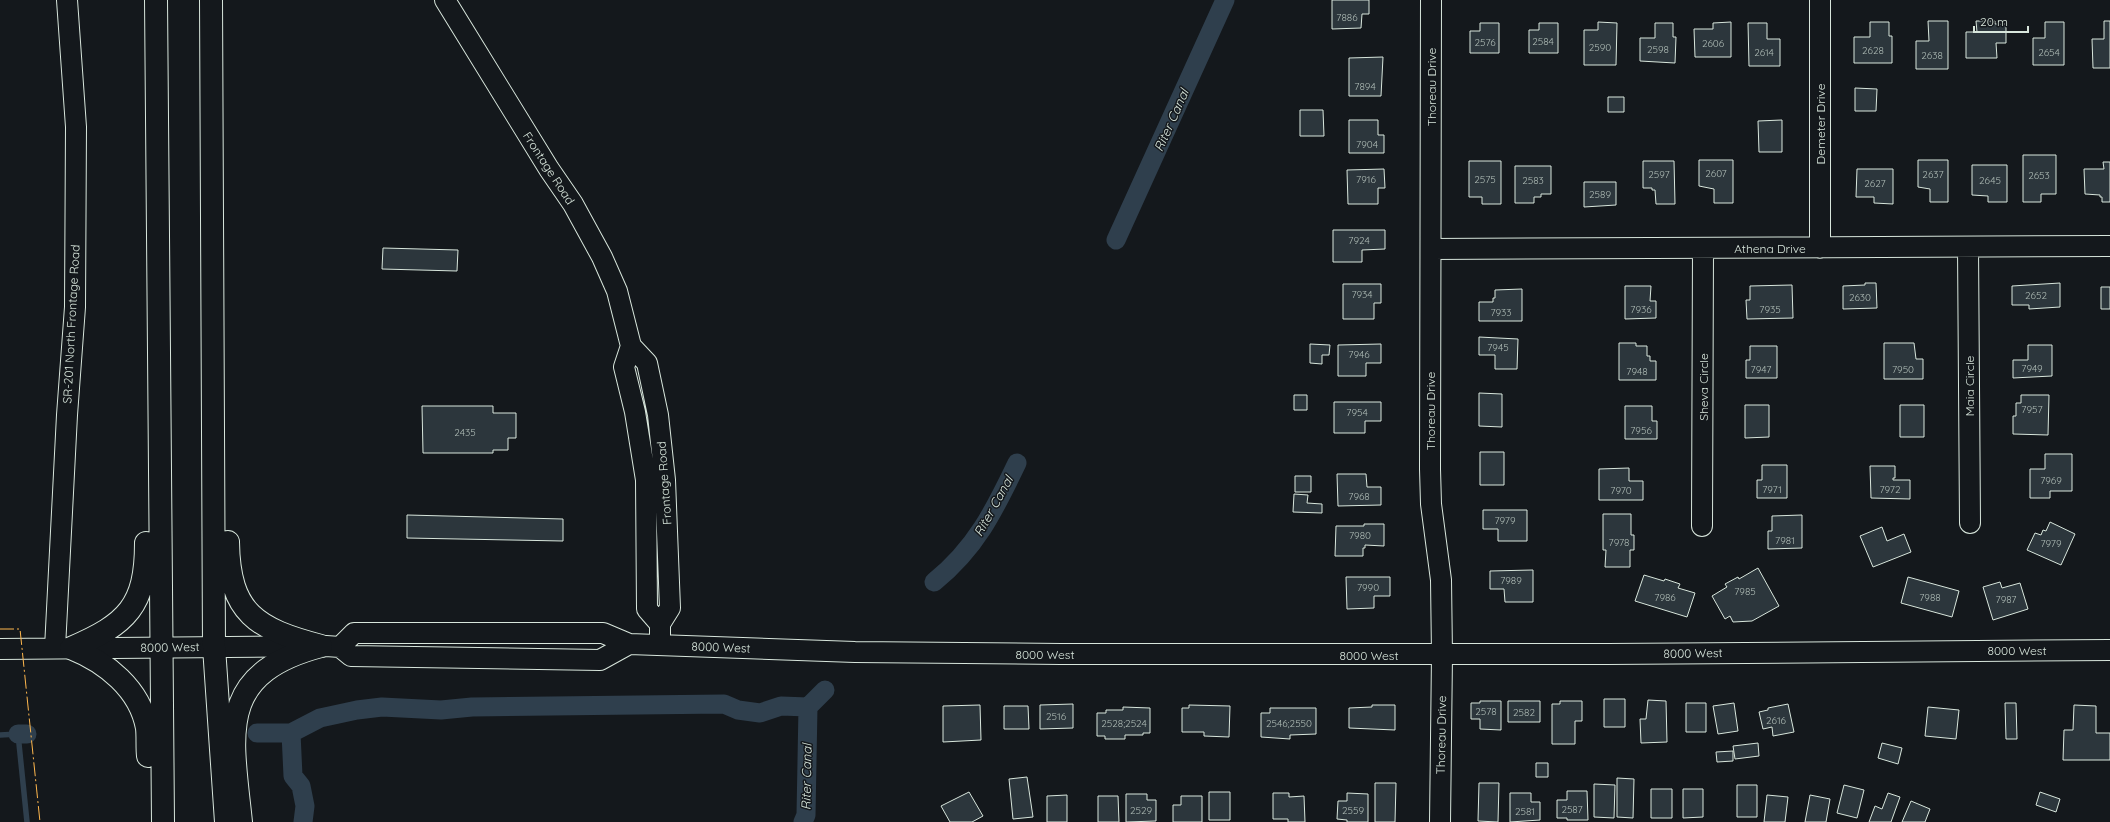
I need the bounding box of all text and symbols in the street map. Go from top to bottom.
scale bar [1974,8,2028,34]
house number: 7886 [1336,11,1358,24]
text: 20 m [1980,14,2008,29]
house number: 2584 [1532,35,1554,48]
house number: 2576 [1474,36,1496,49]
house number: 2606 [1702,37,1725,50]
house number: 2590 [1589,41,1611,54]
house number: 2598 [1647,43,1669,56]
house number: 2628 [1862,44,1884,57]
house number: 2614 [1754,46,1774,59]
house number: 2654 [2038,46,2060,59]
street label: Thoreau Drive [1424,47,1439,126]
house number: 2638 [1921,49,1943,62]
house number: 7894 [1354,80,1376,93]
street label: Demeter Drive [1813,83,1828,164]
water label: Riter Canal [1150,85,1193,154]
street label: Frontage Road [520,129,578,207]
house number: 7904 [1356,138,1378,151]
house number: 2607 [1705,167,1727,180]
house number: 2597 [1648,168,1670,181]
house number: 2637 [1922,168,1944,181]
house number: 2653 [2028,169,2050,182]
house number: 7916 [1356,173,1377,186]
house number: 2575 [1474,173,1496,186]
house number: 2583 [1522,174,1544,187]
house number: 2645 [1979,174,2001,187]
house number: 2627 [1864,177,1886,190]
house number: 2589 [1589,188,1611,201]
house number: 7924 [1348,234,1370,247]
street label: Athena Drive [1734,241,1806,256]
street label: SR-201 North Frontage Road [59,244,83,404]
house number: 7934 [1351,288,1373,301]
house number: 2652 [2025,289,2047,302]
house number: 2630 [1849,291,1871,304]
house number: 7936 [1630,303,1652,316]
house number: 7935 [1759,303,1781,316]
house number: 7933 [1490,306,1512,319]
house number: 7945 [1487,341,1509,354]
house number: 7946 [1348,348,1370,361]
street label: Sheva Circle [1696,353,1711,421]
street label: Maia Circle [1962,355,1977,416]
house number: 7949 [2021,362,2043,375]
house number: 7947 [1751,363,1771,376]
house number: 7950 [1892,363,1914,376]
house number: 7948 [1626,365,1648,378]
street label: Thoreau Drive [1423,371,1438,450]
house number: 7957 [2021,403,2043,416]
house number: 7954 [1346,406,1368,419]
house number: 7956 [1630,424,1652,437]
house number: 2435 [454,426,476,439]
street label: Frontage Road [654,441,674,525]
water label: Riter Canal [970,471,1017,539]
house number: 7969 [2040,474,2062,487]
house number: 7971 [1762,483,1782,496]
house number: 7972 [1879,483,1901,496]
house number: 7970 [1610,484,1632,497]
house number: 7968 [1348,490,1370,503]
house number: 7979 [1494,514,1516,527]
house number: 7980 [1349,529,1371,542]
house number: 7981 [1775,534,1795,547]
house number: 7978 [1609,536,1629,549]
house number: 7979 [2040,537,2062,550]
house number: 7989 [1500,574,1522,587]
house number: 7990 [1357,581,1379,594]
house number: 7985 [1734,585,1756,598]
house number: 7986 [1654,591,1676,604]
house number: 7988 [1919,591,1941,604]
house number: 7987 [1996,593,2016,606]
street label: 8000 West [691,638,751,656]
street label: 8000 West [140,639,200,655]
street label: 8000 West [1987,643,2047,658]
street label: 8000 West [1663,645,1723,661]
street label: 8000 West [1015,647,1075,662]
street label: 8000 West [1339,648,1399,663]
street label: Thoreau Drive [1433,695,1449,774]
house number: 2578 [1475,705,1497,718]
house number: 2582 [1513,706,1535,719]
house number: 2516 [1046,710,1067,723]
house number: 2616 [1766,714,1787,727]
house number: 2528;2524 [1101,717,1147,730]
house number: 2546;2550 [1266,717,1312,730]
water label: Riter Canal [797,742,815,810]
house number: 2587 [1561,803,1583,816]
house number: 2529 [1130,804,1152,817]
house number: 2559 [1342,804,1364,817]
house number: 2581 [1515,805,1535,818]

